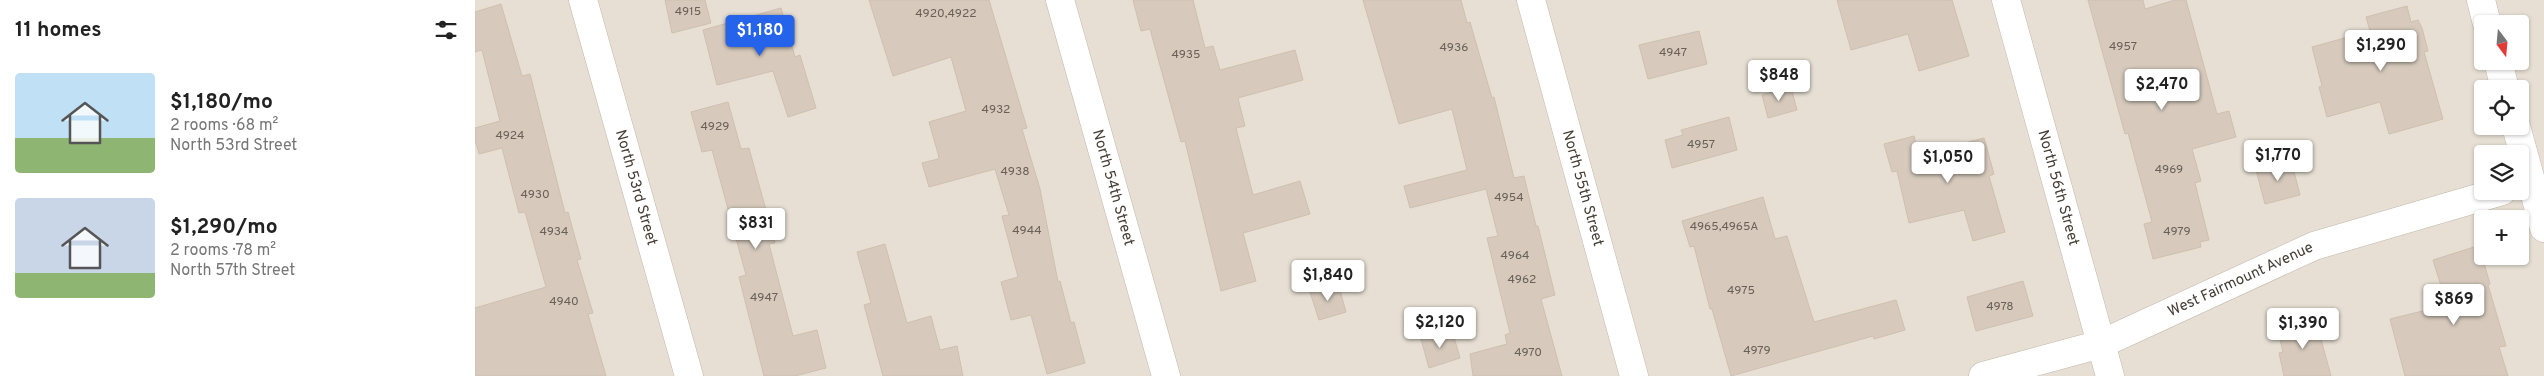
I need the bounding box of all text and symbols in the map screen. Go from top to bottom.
house number: 4915 [675,4,701,20]
house number: 4920,4922 [915,6,977,22]
pin: $1,180 [719,15,801,57]
north arrow [2474,15,2529,70]
map controls [2474,15,2529,265]
icon: filters [432,16,460,44]
text: 11 homes [15,17,102,44]
text: $1,180 [737,21,783,41]
pin: $1,290 [2340,30,2422,72]
text: $1,290 [2356,36,2406,56]
house number: 4957 [2109,39,2137,55]
house number: 4936 [1440,40,1468,56]
house number: 4947 [1659,45,1687,61]
house number: 4935 [1171,47,1201,63]
pin: $848 [1749,59,1809,102]
text: $848 [1759,66,1799,86]
pin: $2,470 [2121,68,2203,111]
text: $2,470 [2136,75,2188,95]
button: locate [2474,80,2529,135]
text: $1,180/mo [170,89,273,116]
icon: home [55,93,115,153]
house number: 4932 [982,102,1010,118]
text: 2 rooms · 68 m² [170,116,278,136]
house number: 4929 [701,119,729,135]
street label: North 54th Street [1087,127,1138,248]
house number: 4924 [495,128,525,144]
street label: North 53rd Street [611,128,661,248]
street label: North 55th Street [1558,128,1607,248]
street label: North 56th Street [2033,128,2083,248]
text: North 53rd Street [170,136,297,156]
house number: 4957 [1687,137,1715,153]
pin: $1,770 [2237,140,2319,182]
pin: $1,050 [1907,142,1989,184]
button: layers [2474,145,2529,200]
text: $1,770 [2255,146,2301,166]
text: $1,050 [1923,148,1973,168]
house number: 4969 [2155,162,2183,178]
house number: 4938 [1001,164,1030,180]
house number: 4930 [520,187,550,203]
house number: 4954 [1494,190,1524,206]
pin: $831 [726,208,786,250]
button: + [2474,210,2529,265]
text: $1,290/mo [170,214,278,241]
text: $831 [738,214,774,234]
icon: home [55,218,115,278]
house number: 4965,4965A [1690,219,1758,235]
house number: 4944 [1012,223,1042,239]
house number: 4934 [539,224,569,240]
house number: 4979 [2163,224,2191,240]
street label: West Fairmount Avenue [2165,238,2316,321]
text: 2 rooms · 78 m² [170,241,276,261]
house number: 4964 [1500,248,1530,264]
pin: $1,840 [1287,260,1369,302]
text: North 57th Street [170,261,295,281]
text: $1,840 [1302,266,1354,286]
house number: 4962 [1508,272,1536,288]
house number: 4975 [1727,283,1755,299]
pin: $869 [2424,284,2484,326]
house number: 4947 [750,290,778,306]
text: $869 [2434,290,2474,310]
house number: 4940 [549,294,579,310]
house number: 4978 [1986,299,2014,315]
pin: $2,120 [1399,306,1481,349]
pin: $1,390 [2262,308,2344,350]
text: $2,120 [1415,313,1465,333]
text: $1,390 [2278,314,2328,334]
house number: 4979 [1743,343,1771,359]
house number: 4970 [1514,345,1542,361]

